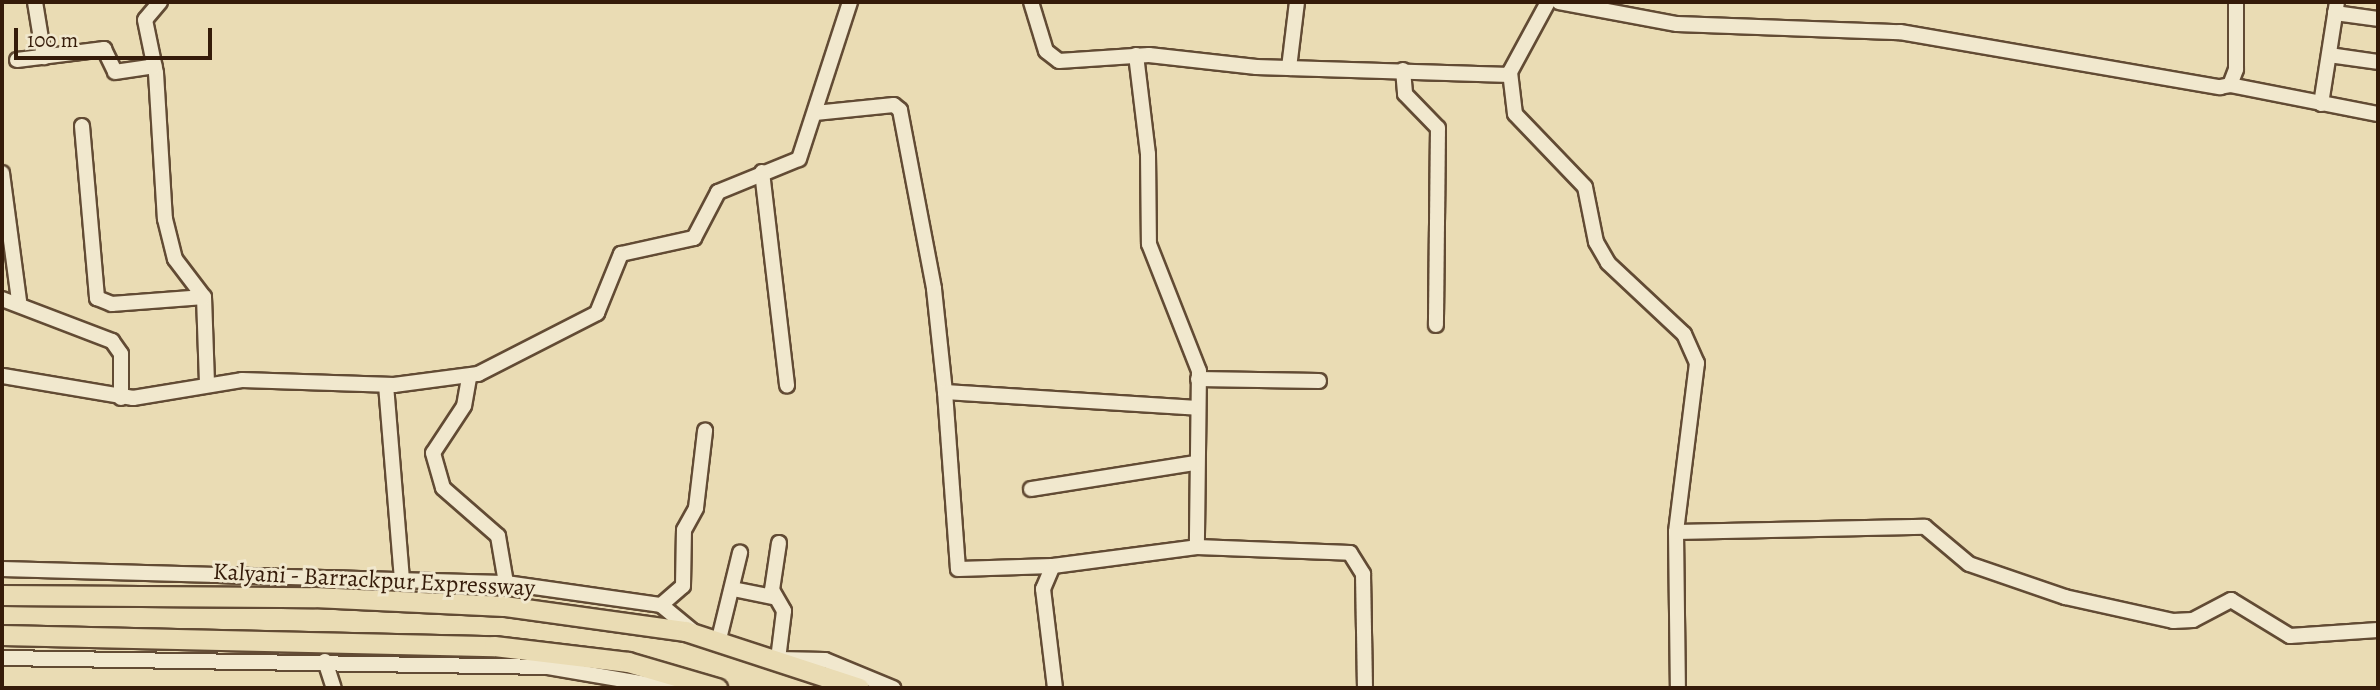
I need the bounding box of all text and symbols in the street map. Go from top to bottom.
scale bar [18,14,215,58]
text: 100 m [27,26,78,54]
street label: Kalyani - Barrackpur Expressway [212,557,536,603]

